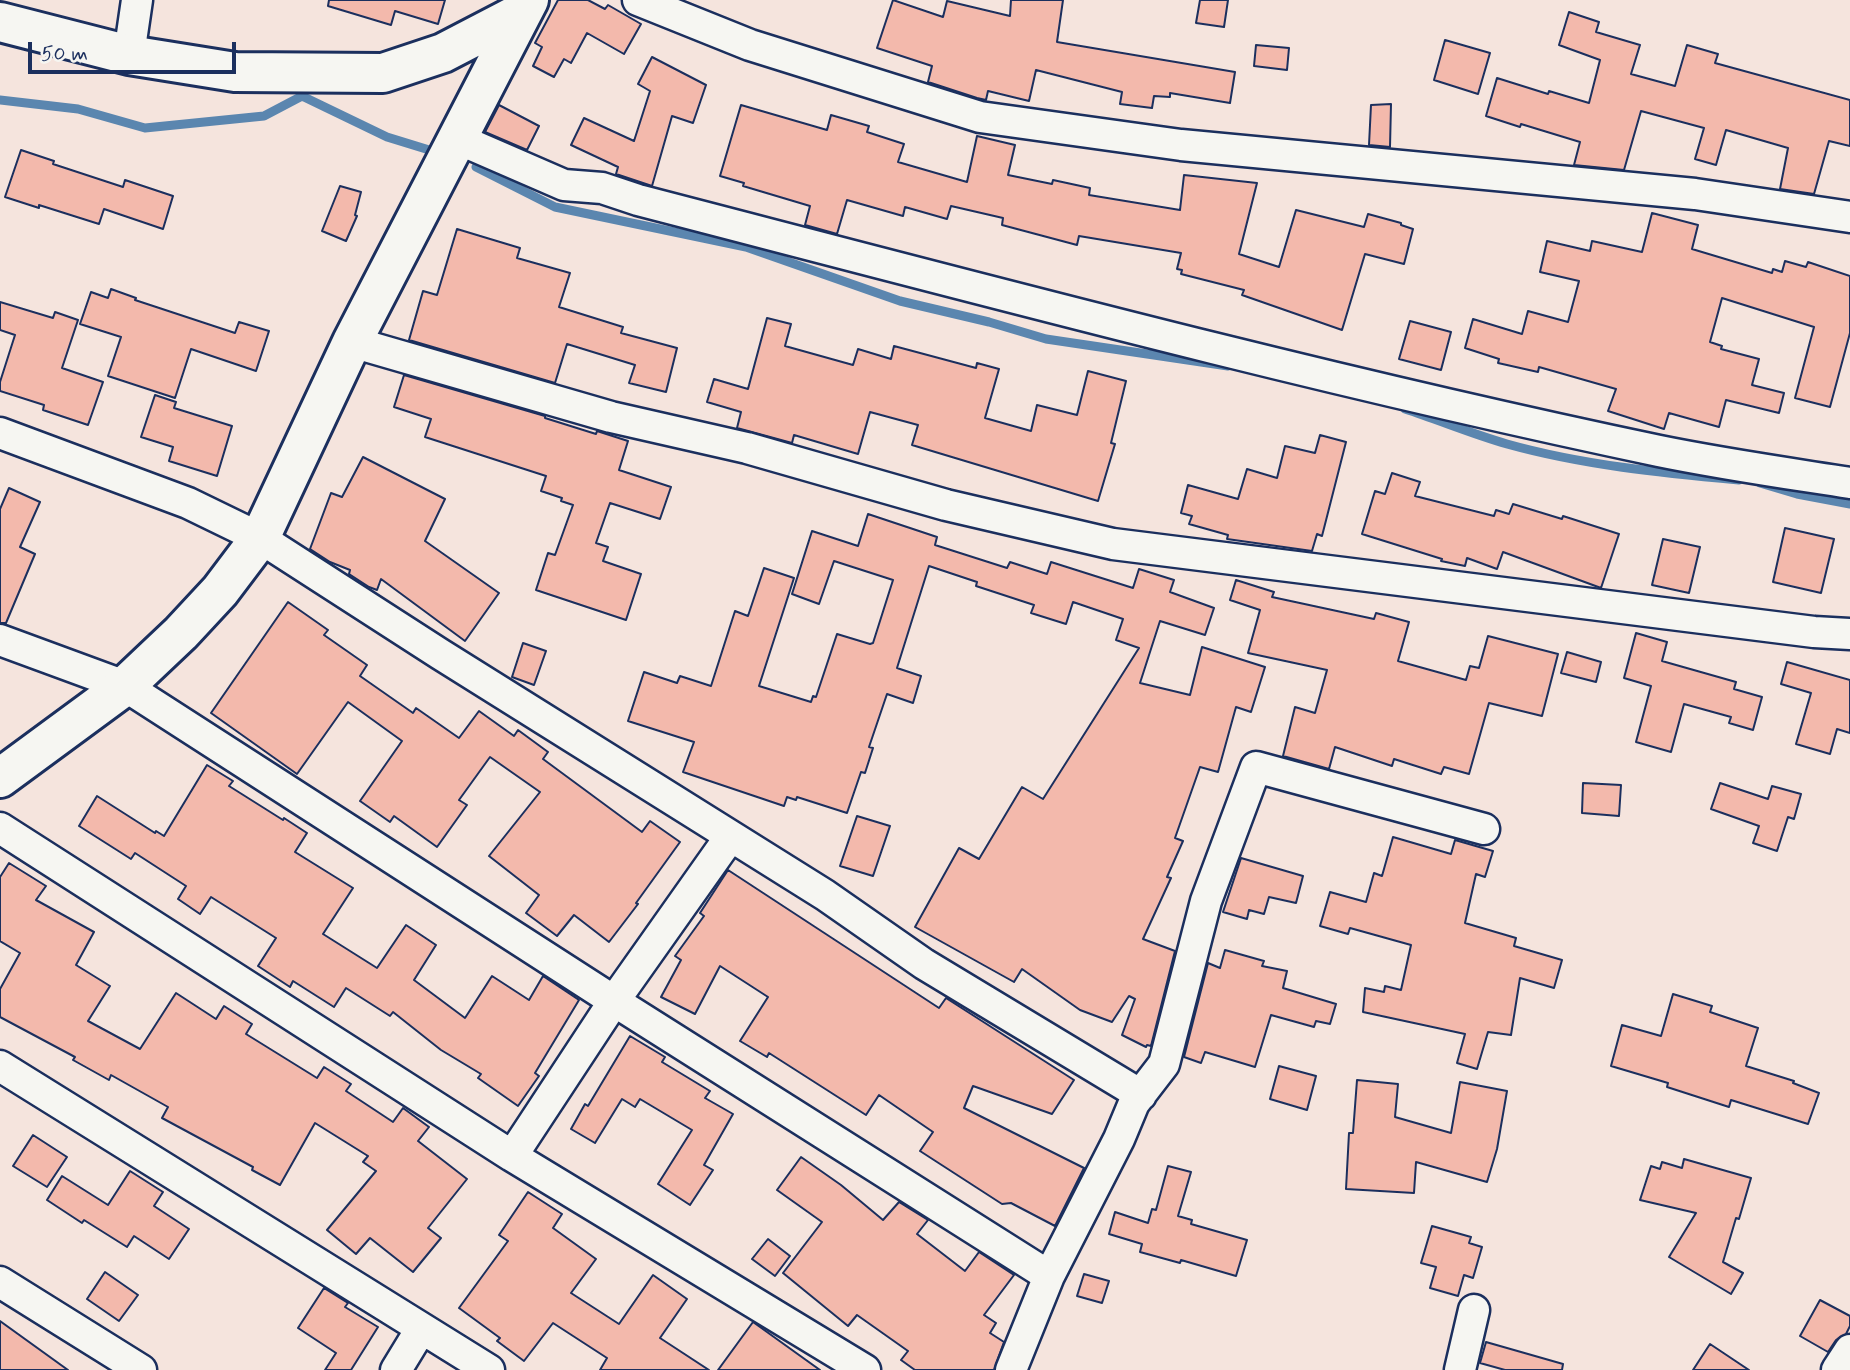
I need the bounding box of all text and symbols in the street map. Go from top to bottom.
scale bar [32,28,240,72]
text: 50 m [41,40,88,68]

